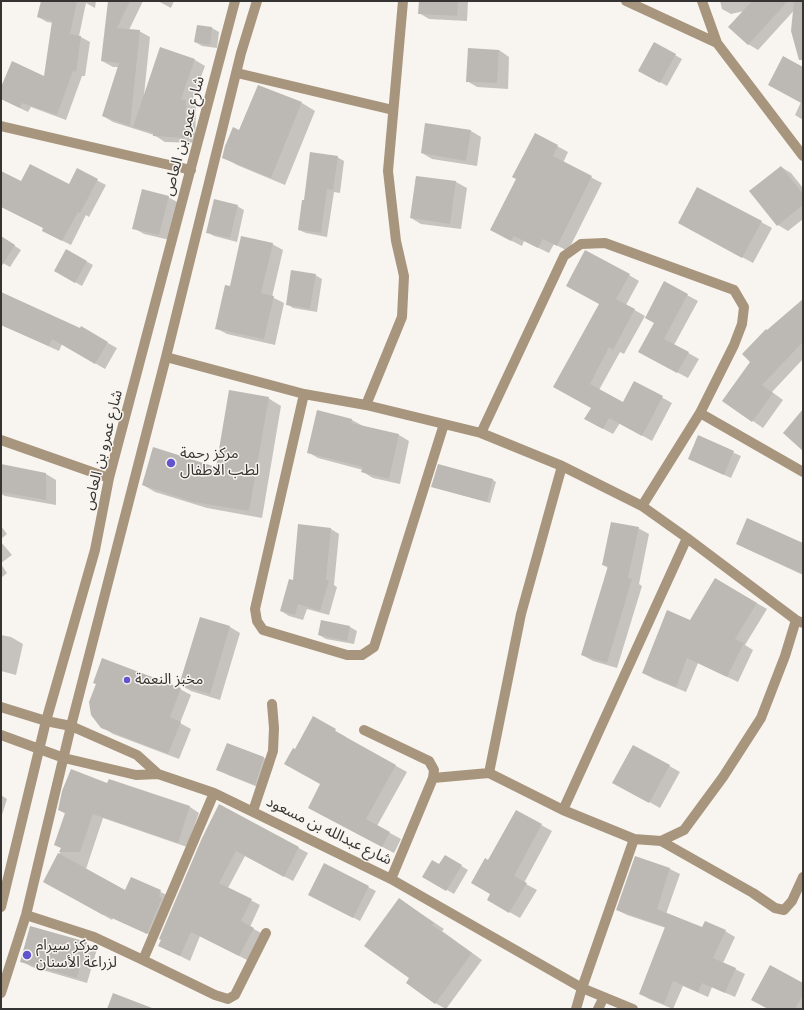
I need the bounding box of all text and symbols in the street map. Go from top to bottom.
street label: شارع عمرو بن العاص [159,74,209,198]
street label: شارع عمرو بن العاص [79,388,127,512]
place label: مركز رحمة لطب الاطفال [180,445,259,480]
marker: مركز رحمة لطب الاطفال [165,457,177,469]
place label: مخبز النعمة [135,671,203,689]
marker: مخبز النعمة [122,675,132,685]
street label: شارع عبدالله بن مسعود [263,793,395,869]
place label: مركز سيرام لزراعة الأسنان [36,937,117,972]
marker: مركز سيرام لزراعة الأسنان [21,949,33,961]

